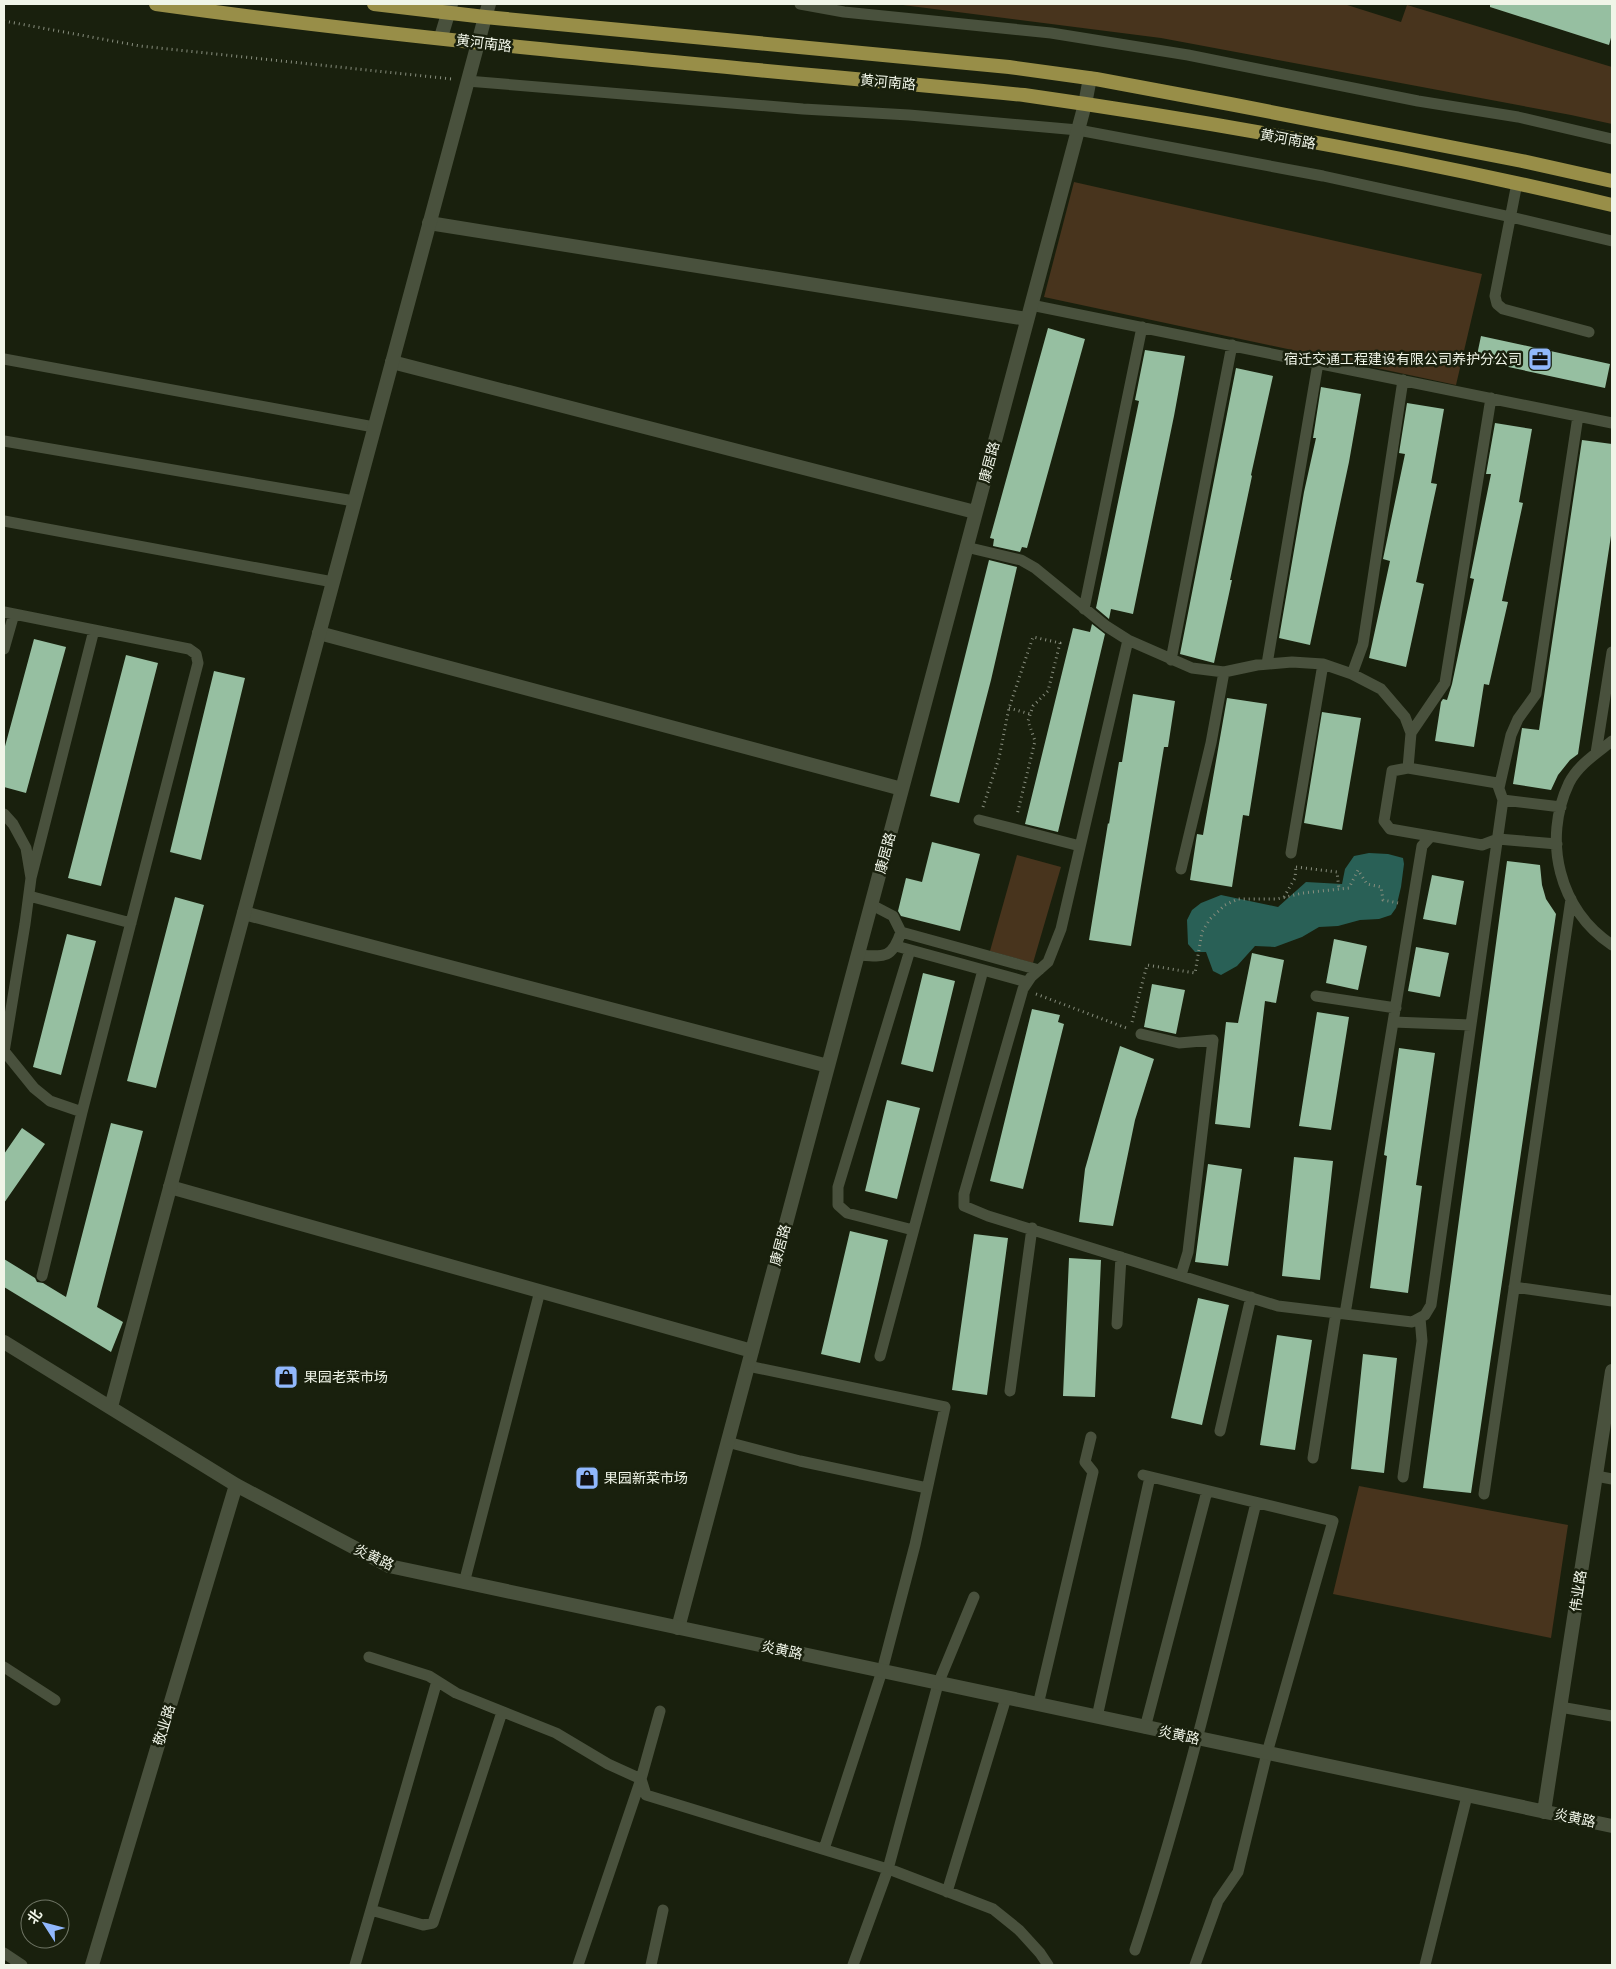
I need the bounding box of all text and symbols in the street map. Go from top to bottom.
street label: 黄河南路 [455,32,513,55]
street label: 黄河南路 [859,72,917,93]
street label: 黄河南路 [1259,126,1317,153]
office icon: 宿迁交通工程建设有限公司养护分公司 [1527,346,1553,372]
place label: 宿迁交通工程建设有限公司养护分公司 [1284,351,1522,368]
street label: 康居路 [976,440,1003,485]
street label: 康居路 [872,831,899,876]
street label: 康居路 [767,1223,794,1268]
shop icon: 果园老菜市场 [273,1364,299,1390]
place label: 果园老菜市场 [304,1369,388,1386]
shop icon: 果园新菜市场 [574,1465,600,1491]
place label: 果园新菜市场 [604,1470,688,1487]
street label: 炎黄路 [351,1541,396,1574]
street label: 伟业路 [1567,1569,1590,1613]
street label: 炎黄路 [760,1638,804,1663]
street label: 敬业路 [150,1703,179,1748]
street label: 炎黄路 [1157,1723,1201,1748]
street label: 炎黄路 [1553,1806,1597,1831]
north arrow [20,1899,70,1949]
text: 北 [24,1906,46,1927]

